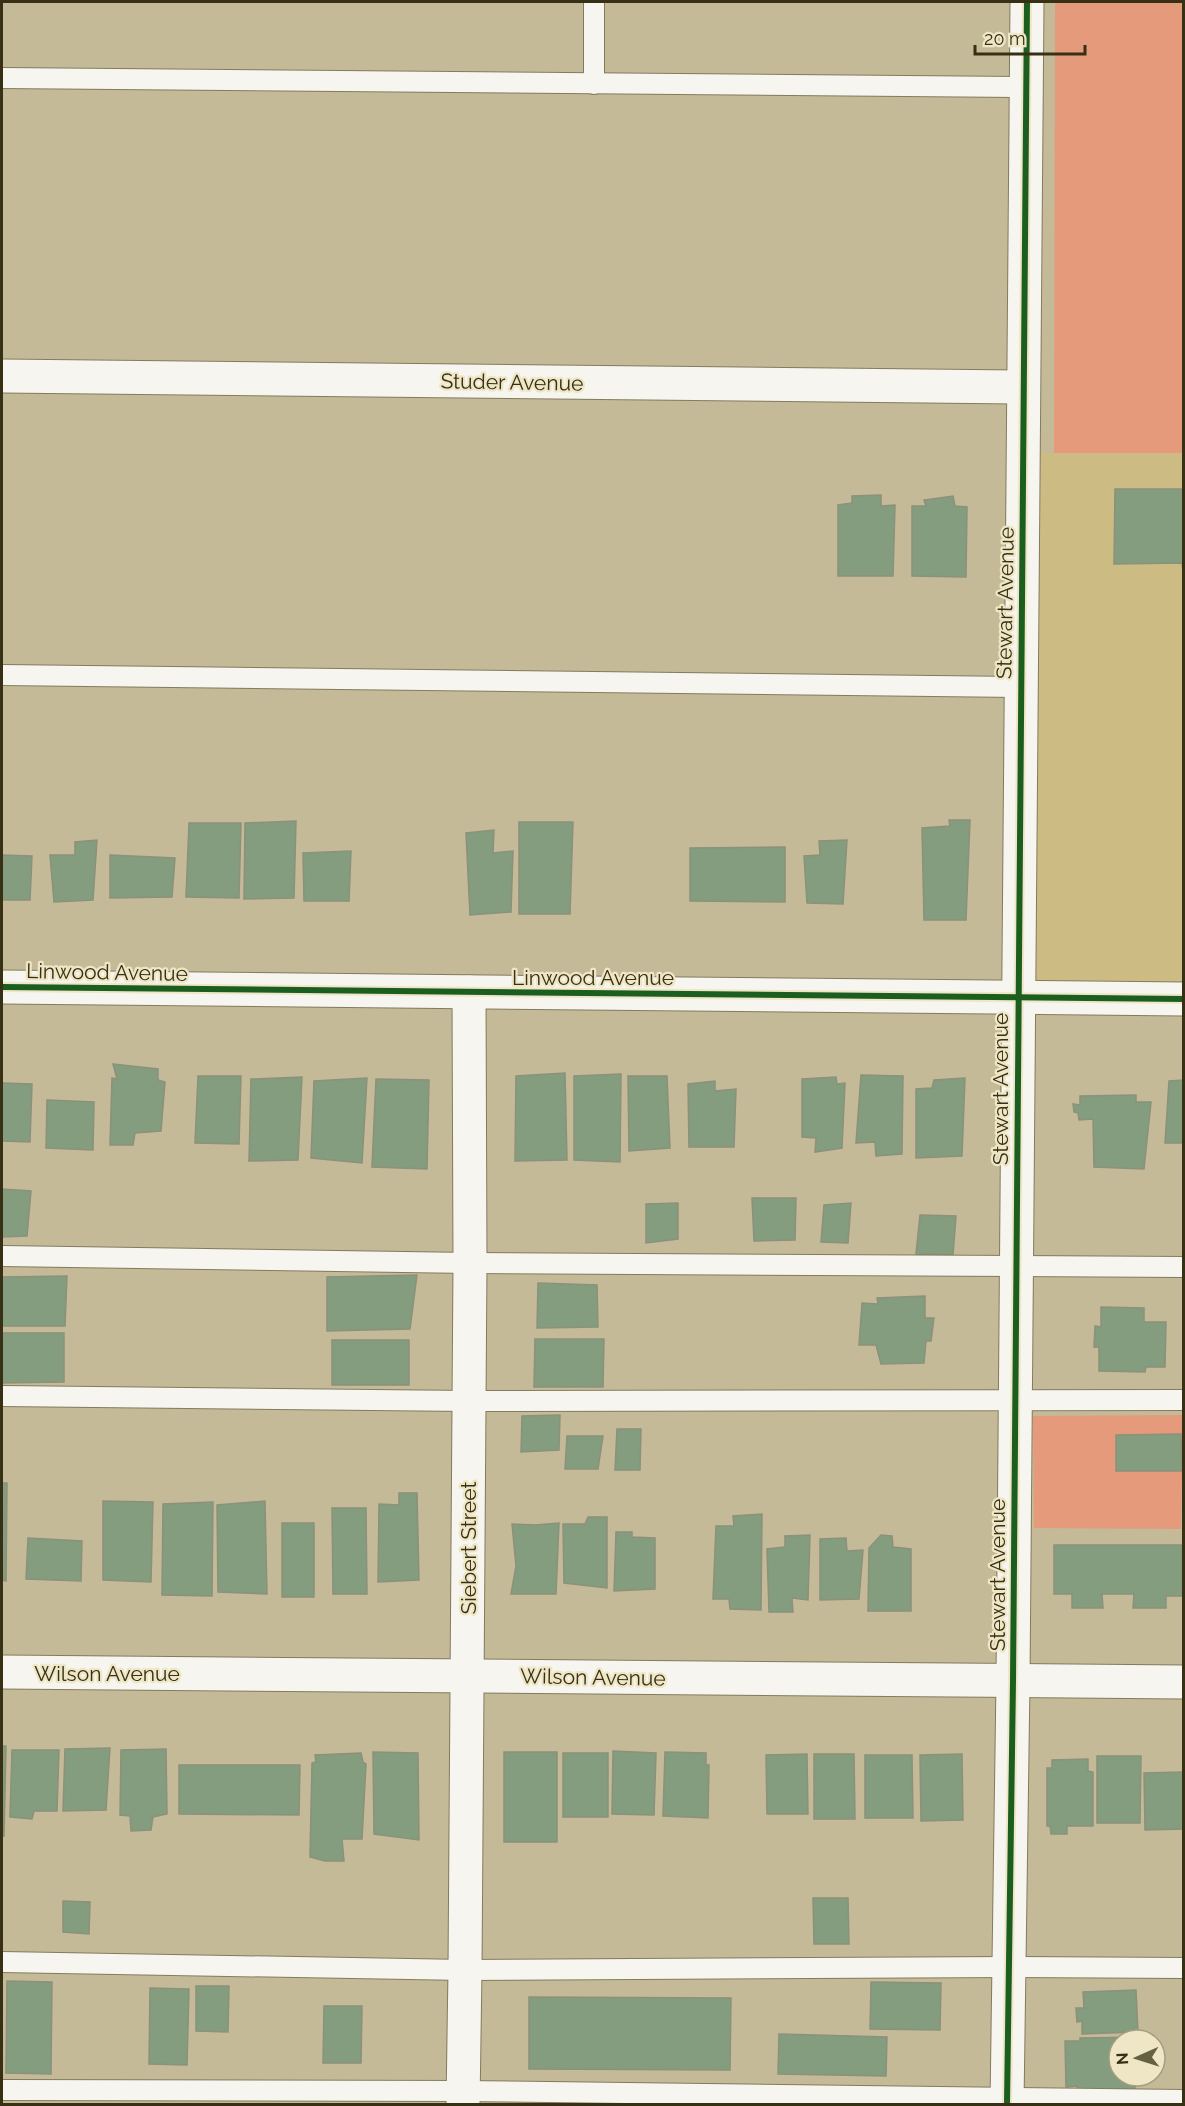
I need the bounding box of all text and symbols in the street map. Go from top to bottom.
scale bar [975,18,1084,56]
text: 20 m [984,28,1026,49]
street label: Studer Avenue [440,368,584,396]
street label: Stewart Avenue [991,527,1019,679]
street label: Linwood Avenue [26,958,188,986]
street label: Linwood Avenue [512,965,674,990]
street label: Stewart Avenue [988,1013,1013,1165]
street label: Siebert Street [456,1482,481,1614]
street label: Stewart Avenue [985,1499,1010,1651]
street label: Wilson Avenue [34,1661,180,1686]
street label: Wilson Avenue [520,1663,666,1691]
north arrow [1107,2028,1167,2088]
text: N [1113,2052,1132,2065]

